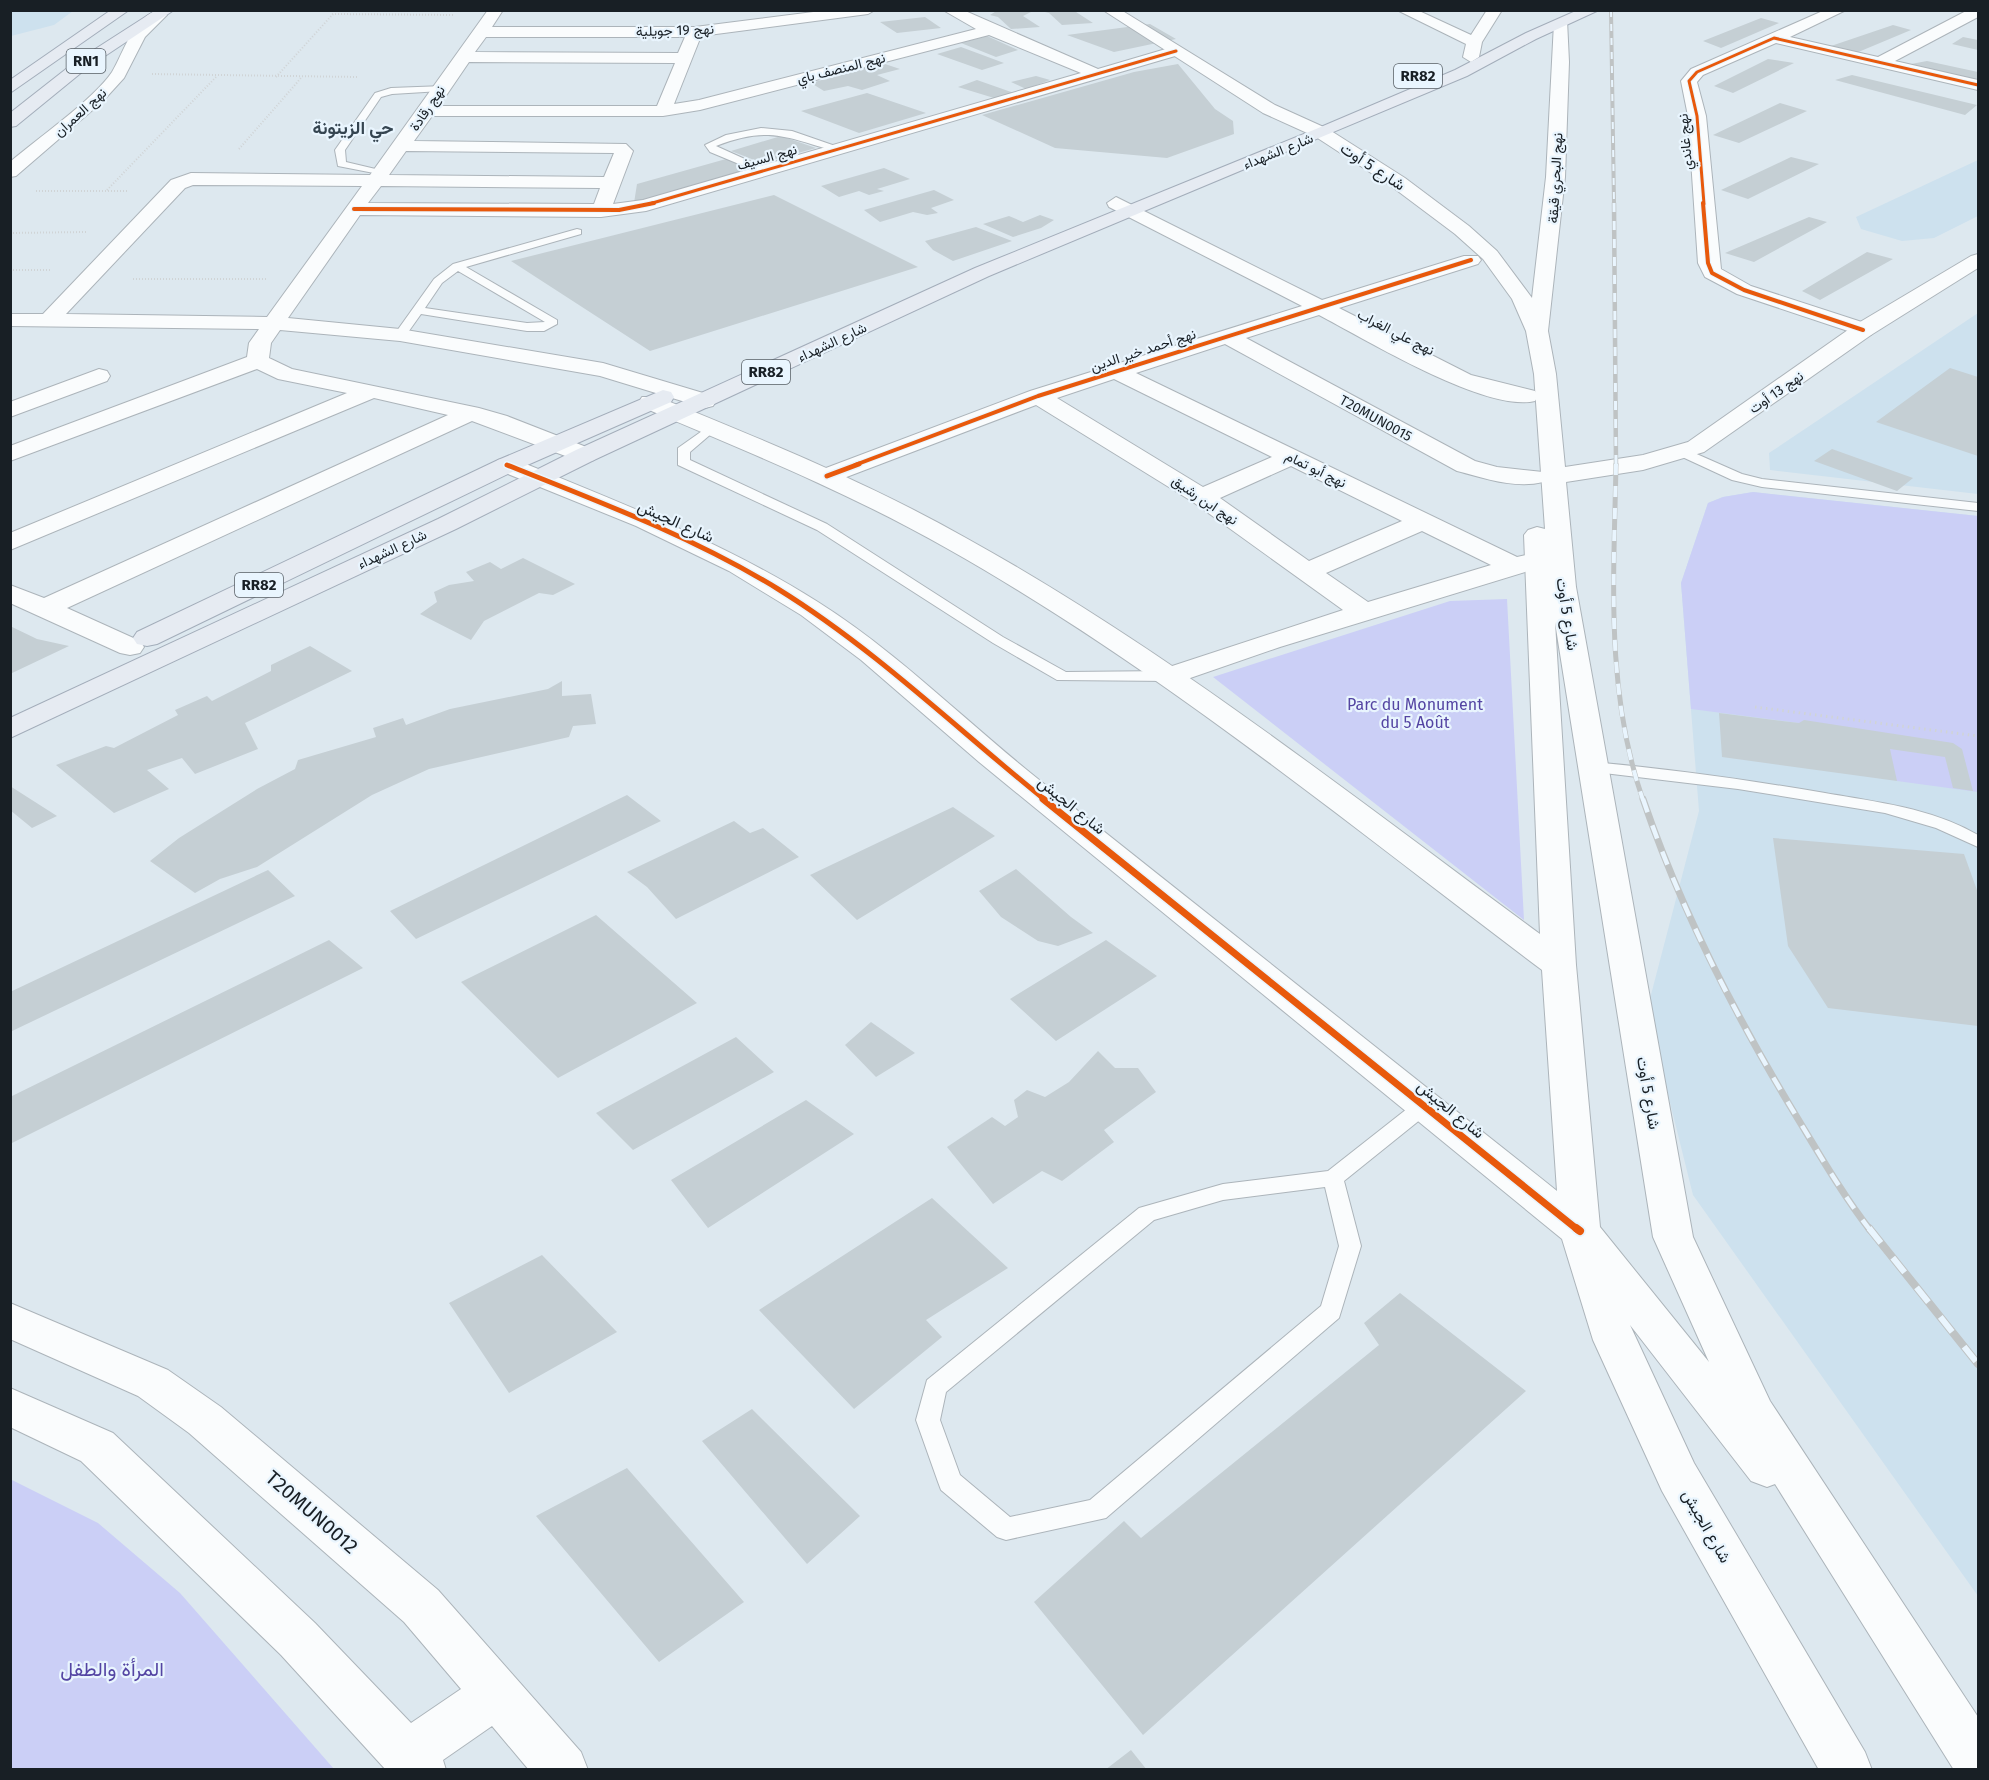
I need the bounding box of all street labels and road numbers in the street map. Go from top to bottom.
street label: نهج 19 جويلية [636,21,714,42]
road number: RN1 [66,49,106,73]
street label: نهج المنصف باي [795,49,888,91]
road number: RR82 [1394,64,1442,88]
street label: نهج رقادة [406,82,451,135]
street label: نهج العمران [51,84,111,142]
street label: نهج غاندي [1675,113,1699,171]
street label: شارع الشهداء [1241,130,1317,175]
street label: نهج البحري قيقة [1545,132,1569,224]
street label: شارع 5 أوت [1336,138,1409,196]
street label: نهج السيف [735,141,800,176]
street label: نهج علي الغراب [1353,306,1437,362]
street label: شارع الشهداء [795,319,870,368]
street label: نهج أحمد خير الدين [1088,325,1199,377]
road number: RR82 [742,360,790,384]
street label: نهج 13 أوت [1746,367,1808,419]
street label: T20MUN0015 [1337,392,1415,445]
street label: نهج أبو تمام [1282,447,1349,493]
street label: نهج ابن رشيق [1167,472,1241,530]
street label: شارع الجيش [634,496,717,548]
street label: شارع الشهداء [355,526,430,575]
road number: RR82 [235,573,283,597]
street label: شارع 5 أوت [1550,576,1583,652]
street label: شارع الجيش [1033,772,1109,840]
street label: شارع 5 أوت [1631,1055,1664,1131]
street label: شارع الجيش [1412,1076,1488,1144]
street label: T20MUN0012 [261,1465,363,1559]
street label: شارع الجيش [1676,1486,1735,1567]

